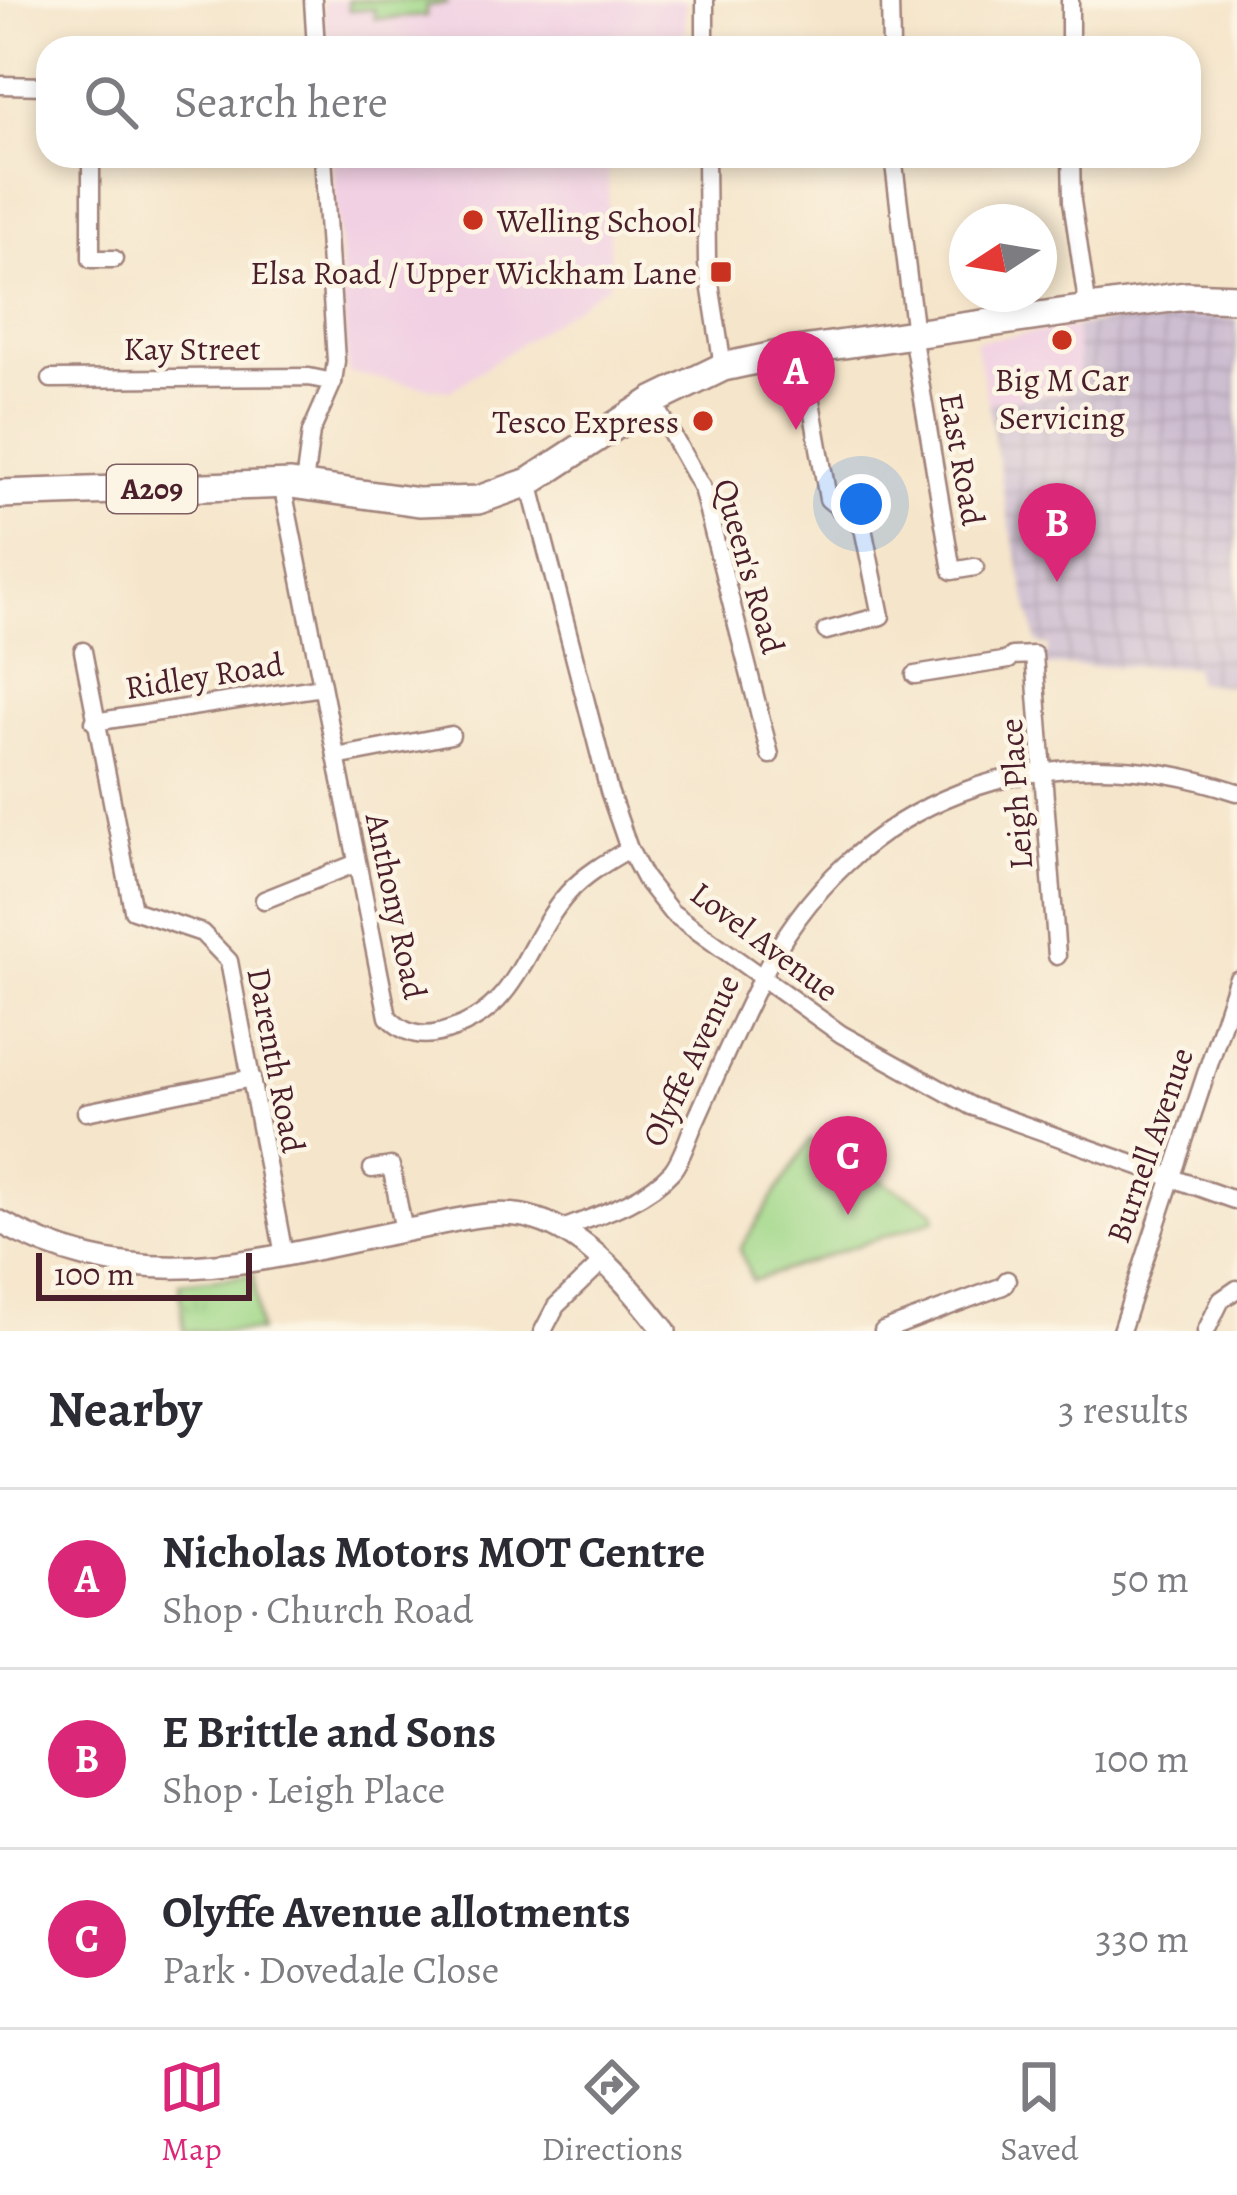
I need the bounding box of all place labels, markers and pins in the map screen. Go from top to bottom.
place label: Welling School [496,198,696,243]
marker: Welling School [460,207,486,233]
place label: Elsa Road / Upper Wickham Lane [250,250,697,295]
marker: Elsa Road / Upper Wickham Lane [708,259,734,285]
marker: Big M Car Servicing [1049,327,1075,353]
pin: A [757,331,835,430]
place label: Big M Car Servicing [995,357,1129,440]
place label: Tesco Express [492,399,679,444]
marker: Tesco Express [690,408,716,434]
pin: B [1018,483,1096,582]
pin: C [809,1116,887,1215]

